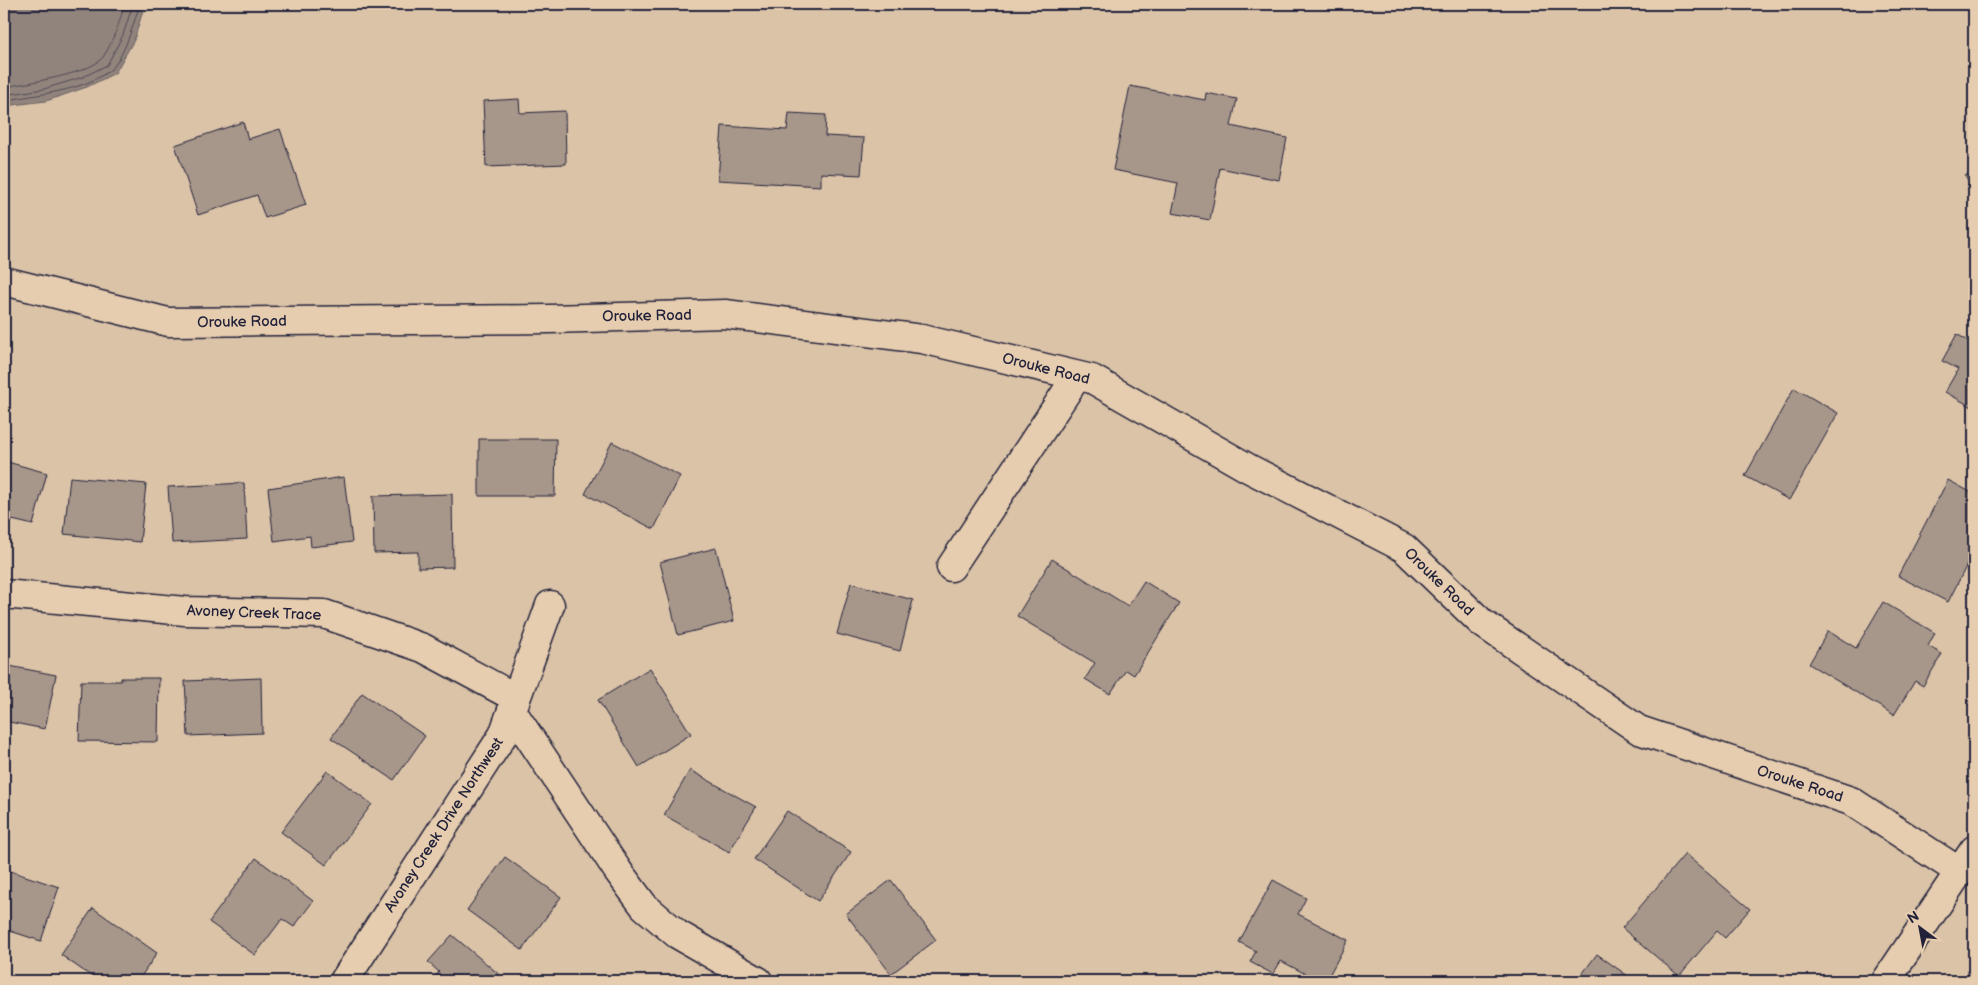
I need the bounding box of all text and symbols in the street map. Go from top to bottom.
street label: Orouke Road [602,306,692,326]
street label: Orouke Road [197,312,287,332]
street label: Orouke Road [1000,349,1092,389]
street label: Orouke Road [1400,544,1478,620]
street label: Avoney Creek Trace [186,601,322,625]
street label: Avoney Creek Drive Northwest [380,734,508,916]
street label: Orouke Road [1754,761,1846,807]
north arrow [1896,902,1946,952]
text: N [1904,907,1922,927]

